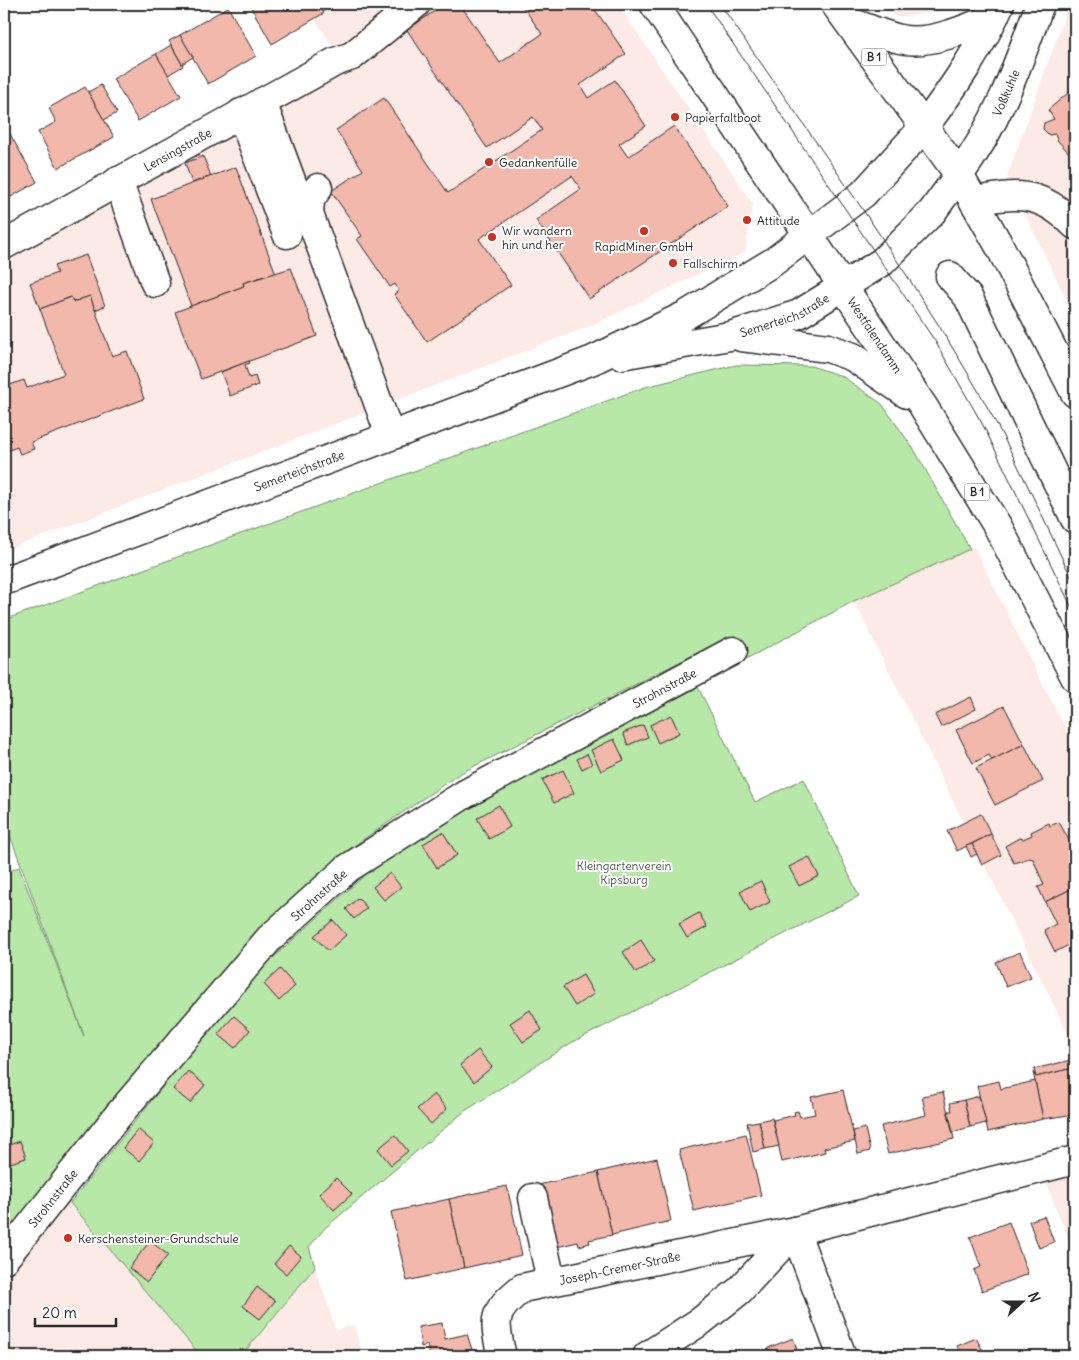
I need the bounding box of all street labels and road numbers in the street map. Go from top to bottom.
road number: B 1 [862,48,886,66]
street label: Voßkuhle [989,67,1022,118]
street label: Lensingstraße [141,124,214,174]
street label: Semerteichstraße [738,290,831,340]
street label: Westfalendamm [845,294,906,376]
street label: Semerteichstraße [252,447,346,494]
road number: B 1 [964,484,990,501]
street label: Strohnstraße [630,665,699,711]
street label: Strohnstraße [287,866,350,924]
street label: Strohnstraße [25,1166,80,1230]
street label: Joseph-Cremer-Straße [558,1248,682,1288]

